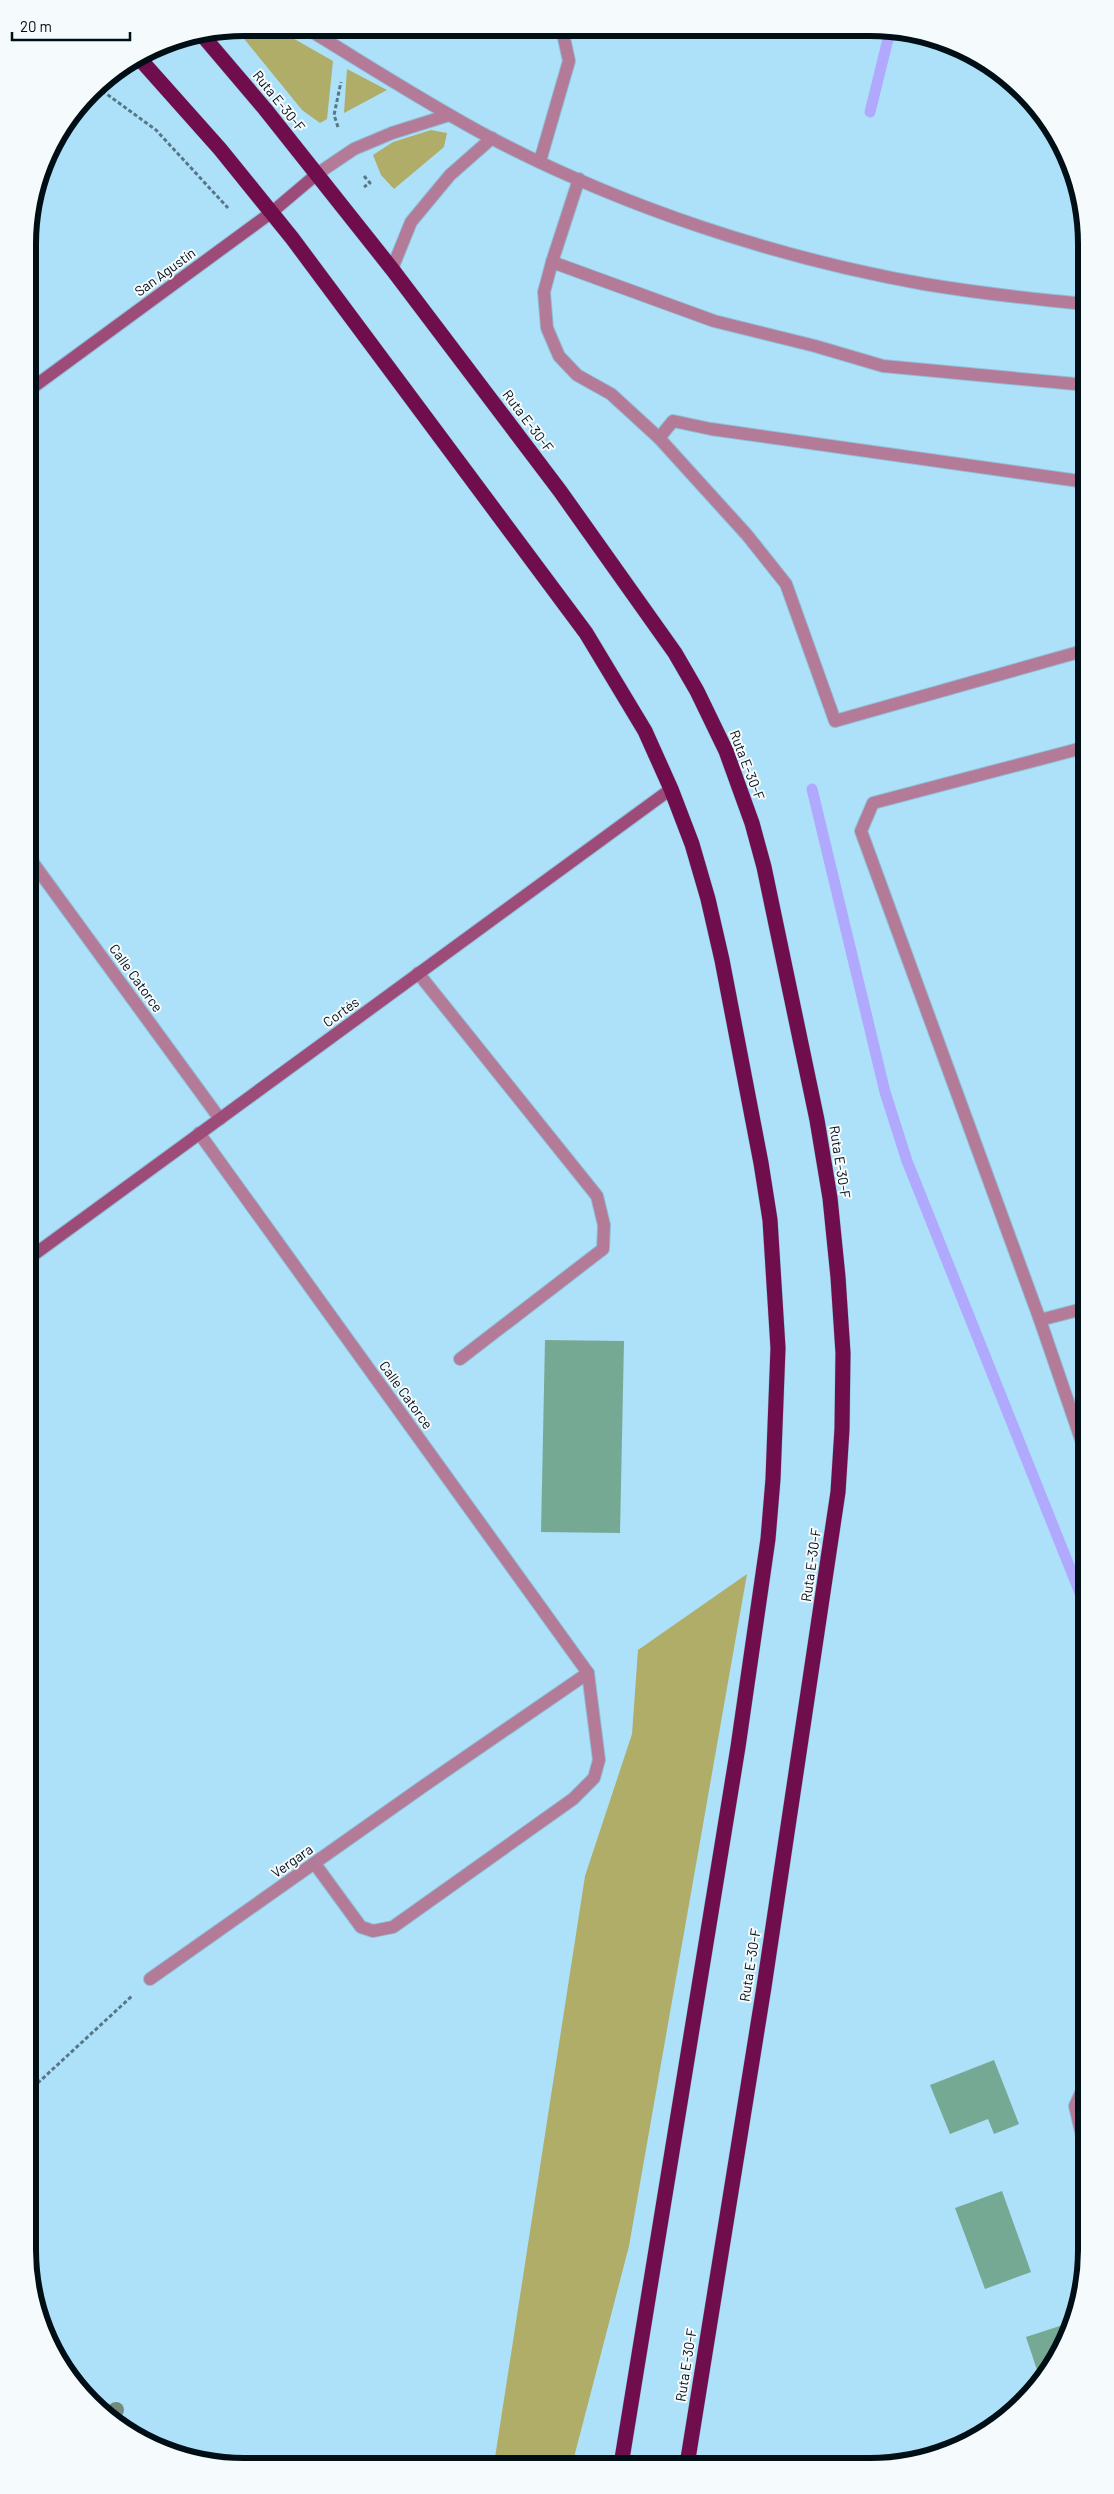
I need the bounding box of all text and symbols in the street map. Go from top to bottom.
scale bar [12,10,130,42]
text: 20 m [20,17,52,35]
street label: Ruta E-30-F [250,67,309,135]
street label: San Agustín [131,244,198,299]
street label: Ruta E-30-F [499,386,557,455]
street label: Ruta E-30-F [726,727,769,802]
street label: Calle Catorce [106,940,167,1015]
street label: Cortés [319,993,362,1030]
street label: Ruta E-30-F [826,1124,855,1200]
street label: Calle Catorce [376,1357,437,1432]
street label: Ruta E-30-F [797,1527,824,1603]
street label: Vergara [268,1840,316,1881]
street label: Ruta E-30-F [735,1927,764,2003]
street label: Ruta E-30-F [671,2327,700,2403]

